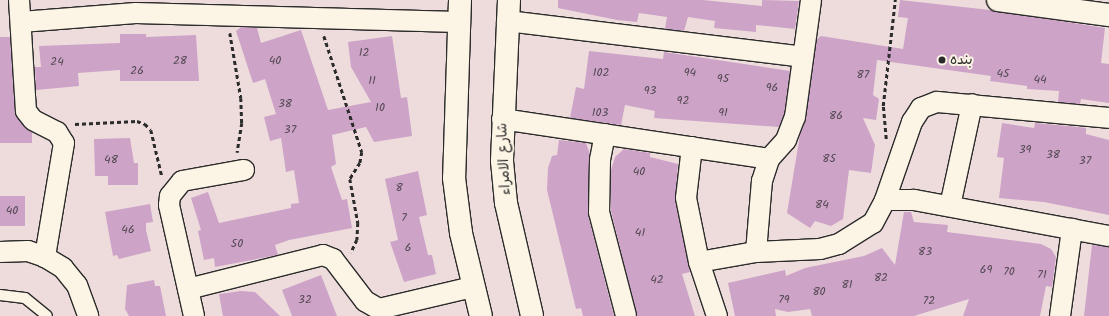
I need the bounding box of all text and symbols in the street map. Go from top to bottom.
house number: 12 [359,46,369,60]
place label: بنده [950,52,972,68]
house number: 28 [173,54,187,68]
house number: 40 [269,54,281,68]
house number: 24 [50,55,64,69]
marker: بنده [937,55,947,65]
house number: 26 [130,64,144,78]
house number: 102 [593,66,609,80]
house number: 94 [684,66,696,80]
house number: 45 [996,67,1010,81]
house number: 87 [857,68,869,82]
house number: 95 [717,72,729,86]
house number: 44 [1033,73,1047,87]
house number: 11 [368,74,376,88]
house number: 96 [766,81,778,95]
house number: 93 [644,84,656,98]
house number: 92 [677,94,689,108]
house number: 38 [278,97,292,111]
house number: 10 [375,101,385,115]
house number: 103 [592,106,608,120]
house number: 91 [718,106,728,120]
house number: 86 [829,109,843,123]
street label: شارع الامراء [494,122,514,196]
house number: 37 [284,123,296,137]
house number: 39 [1019,143,1031,157]
house number: 38 [1046,148,1060,162]
house number: 85 [822,152,836,166]
house number: 48 [104,153,118,167]
house number: 37 [1079,154,1091,168]
house number: 40 [633,165,645,179]
house number: 8 [395,181,403,195]
house number: 84 [815,198,829,212]
house number: 40 [6,204,18,218]
house number: 7 [401,211,407,225]
house number: 46 [121,223,135,237]
house number: 41 [635,226,645,240]
house number: 50 [231,237,243,251]
house number: 6 [405,241,411,255]
house number: 83 [918,245,932,259]
house number: 69 [980,263,992,277]
house number: 70 [1003,265,1015,279]
house number: 71 [1037,268,1047,282]
house number: 82 [874,271,888,285]
house number: 42 [650,273,664,287]
house number: 81 [842,278,852,292]
house number: 80 [812,285,826,299]
house number: 32 [298,293,312,307]
house number: 79 [778,293,790,307]
house number: 72 [923,294,935,308]

